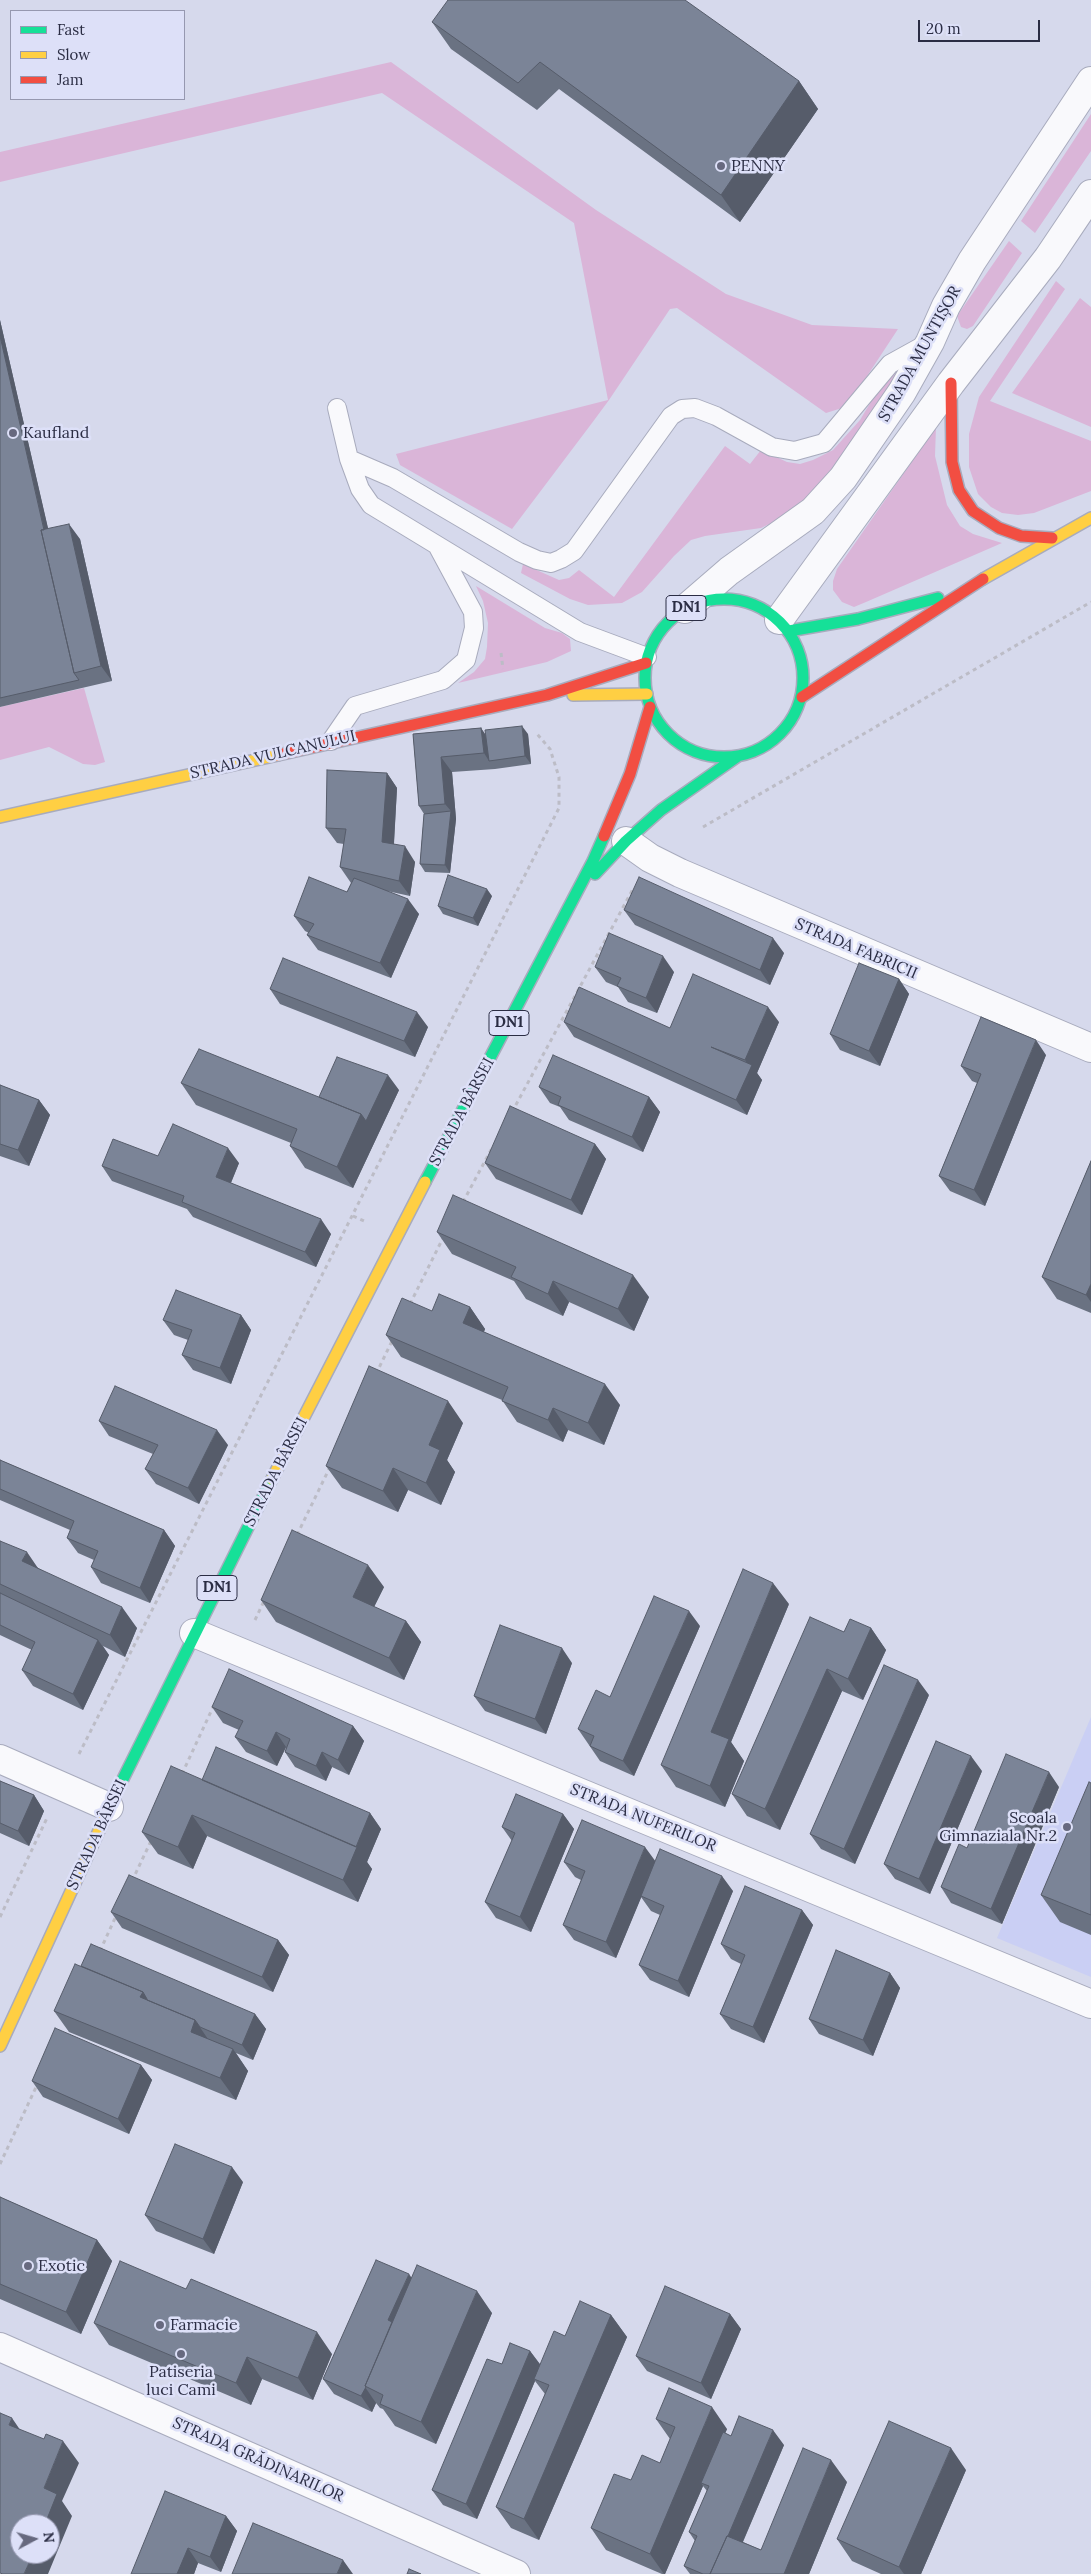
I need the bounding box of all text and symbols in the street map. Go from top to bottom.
legend [10,10,185,100]
scale bar [921,10,1044,42]
text: 20 m [926,19,961,38]
text: Fast [57,20,85,39]
text: Slow [57,45,90,64]
text: Jam [57,70,84,89]
place label: PENNY [731,156,785,176]
marker: PENNY [715,160,727,172]
street label: STRADA MUNTIȘOR [875,283,965,425]
place label: Kaufland [23,423,89,443]
marker: Kaufland [7,427,19,439]
road number: DN1 [666,596,706,620]
street label: STRADA VULCANULUI [188,727,358,783]
street label: STRADA FABRICII [792,915,920,983]
road number: DN1 [489,1010,529,1036]
street label: STRADA BÂRSEI [425,1055,499,1169]
street label: STRADA BÂRSEI [240,1414,312,1530]
road number: DN1 [197,1576,237,1600]
street label: STRADA BÂRSEI [63,1777,131,1893]
street label: STRADA NUFERILOR [567,1780,719,1856]
place label: Scoala Gimnaziala Nr.2 [939,1808,1057,1846]
marker: Scoala Gimnaziala Nr.2 [1061,1821,1073,1833]
place label: Exotic [38,2256,85,2276]
marker: Exotic [22,2260,34,2272]
place label: Farmacie [170,2315,238,2335]
marker: Farmacie [154,2319,166,2331]
marker: Patiseria luci Cami [175,2348,187,2360]
place label: Patiseria luci Cami [146,2362,216,2400]
street label: STRADA GRĂDINARILOR [169,2414,347,2506]
north arrow [10,2514,60,2564]
text: N [39,2531,58,2544]

